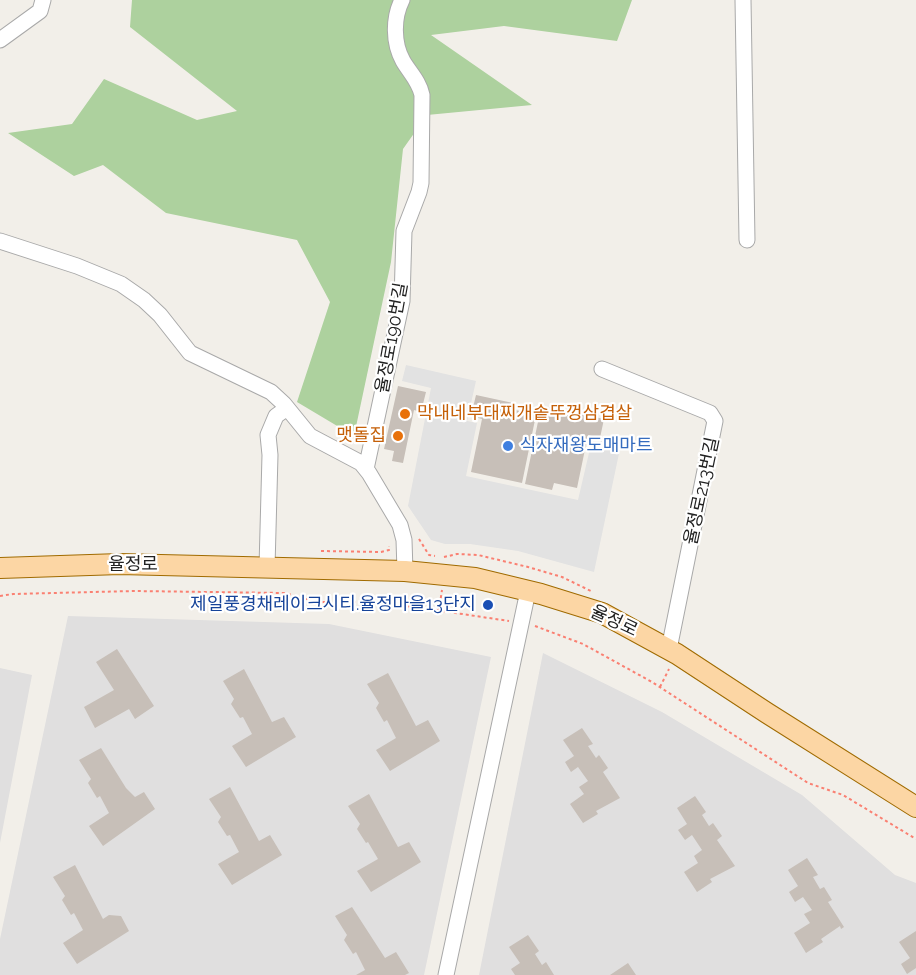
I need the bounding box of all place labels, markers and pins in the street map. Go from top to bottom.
place label: 막내네부대찌개솥뚜껑삼겹살 [417,403,632,425]
marker: 막내네부대찌개솥뚜껑삼겹살 [398,407,412,421]
place label: 맷돌집 [336,425,386,447]
marker: 맷돌집 [391,429,405,443]
place label: 식자재왕도매마트 [520,435,652,457]
marker: 식자재왕도매마트 [501,439,515,453]
place label: 제일풍경채레이크시티.율정마을13단지 [190,594,476,616]
marker: 제일풍경채레이크시티.율정마을13단지 [481,598,495,612]

